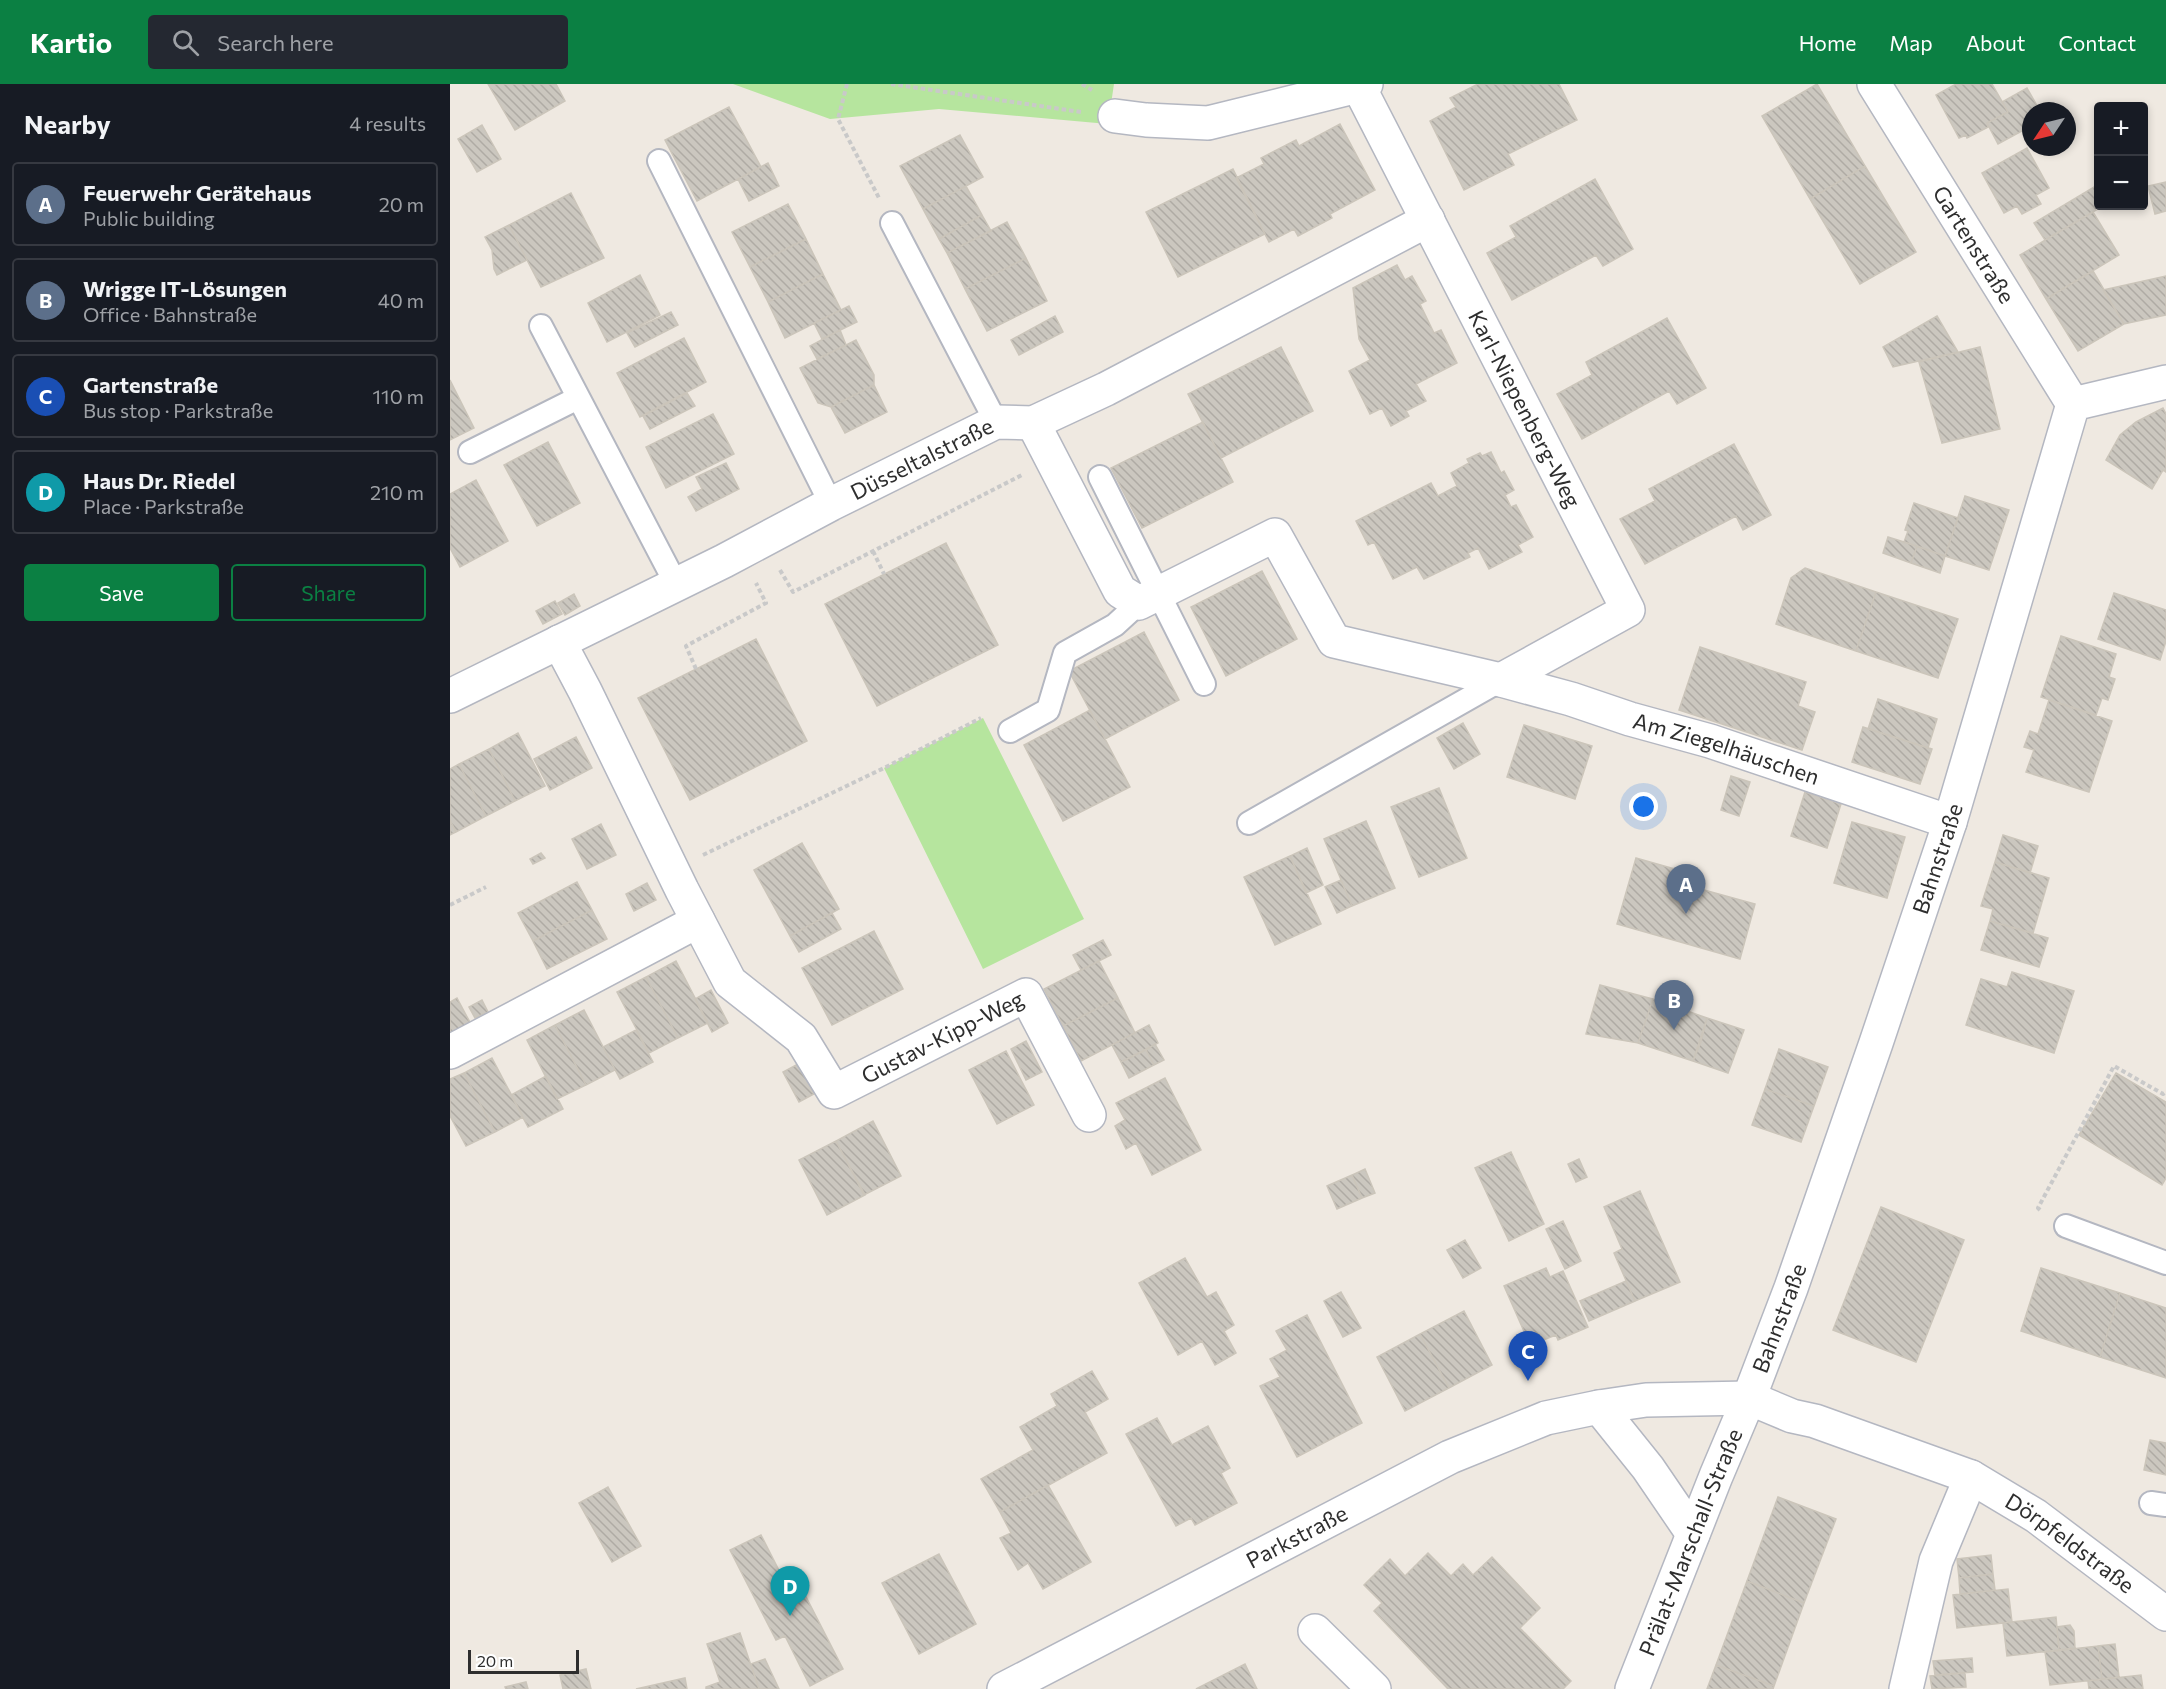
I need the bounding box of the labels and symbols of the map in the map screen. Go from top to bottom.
north arrow [2022,102,2076,156]
street label: Gartenstraße [1927,180,2021,308]
street label: Karl-Niepenberg-Weg [1463,305,1587,512]
street label: Düsseltalstraße [846,412,997,505]
street label: Am Ziegelhäuschen [1630,707,1823,790]
your location [1629,792,1658,821]
street label: Bahnstraße [1906,800,1968,917]
pin: A [1666,864,1706,914]
pin: B [1654,980,1694,1030]
street label: Gustav-Kipp-Weg [857,984,1028,1089]
street label: Bahnstraße [1746,1260,1812,1377]
pin: C [1508,1332,1548,1381]
street label: Prälat-Marschall-Straße [1632,1424,1748,1659]
street label: Dörpfeldstraße [2001,1487,2140,1599]
street label: Parkstraße [1241,1499,1352,1574]
pin: D [770,1566,810,1616]
scale bar [468,1647,579,1674]

